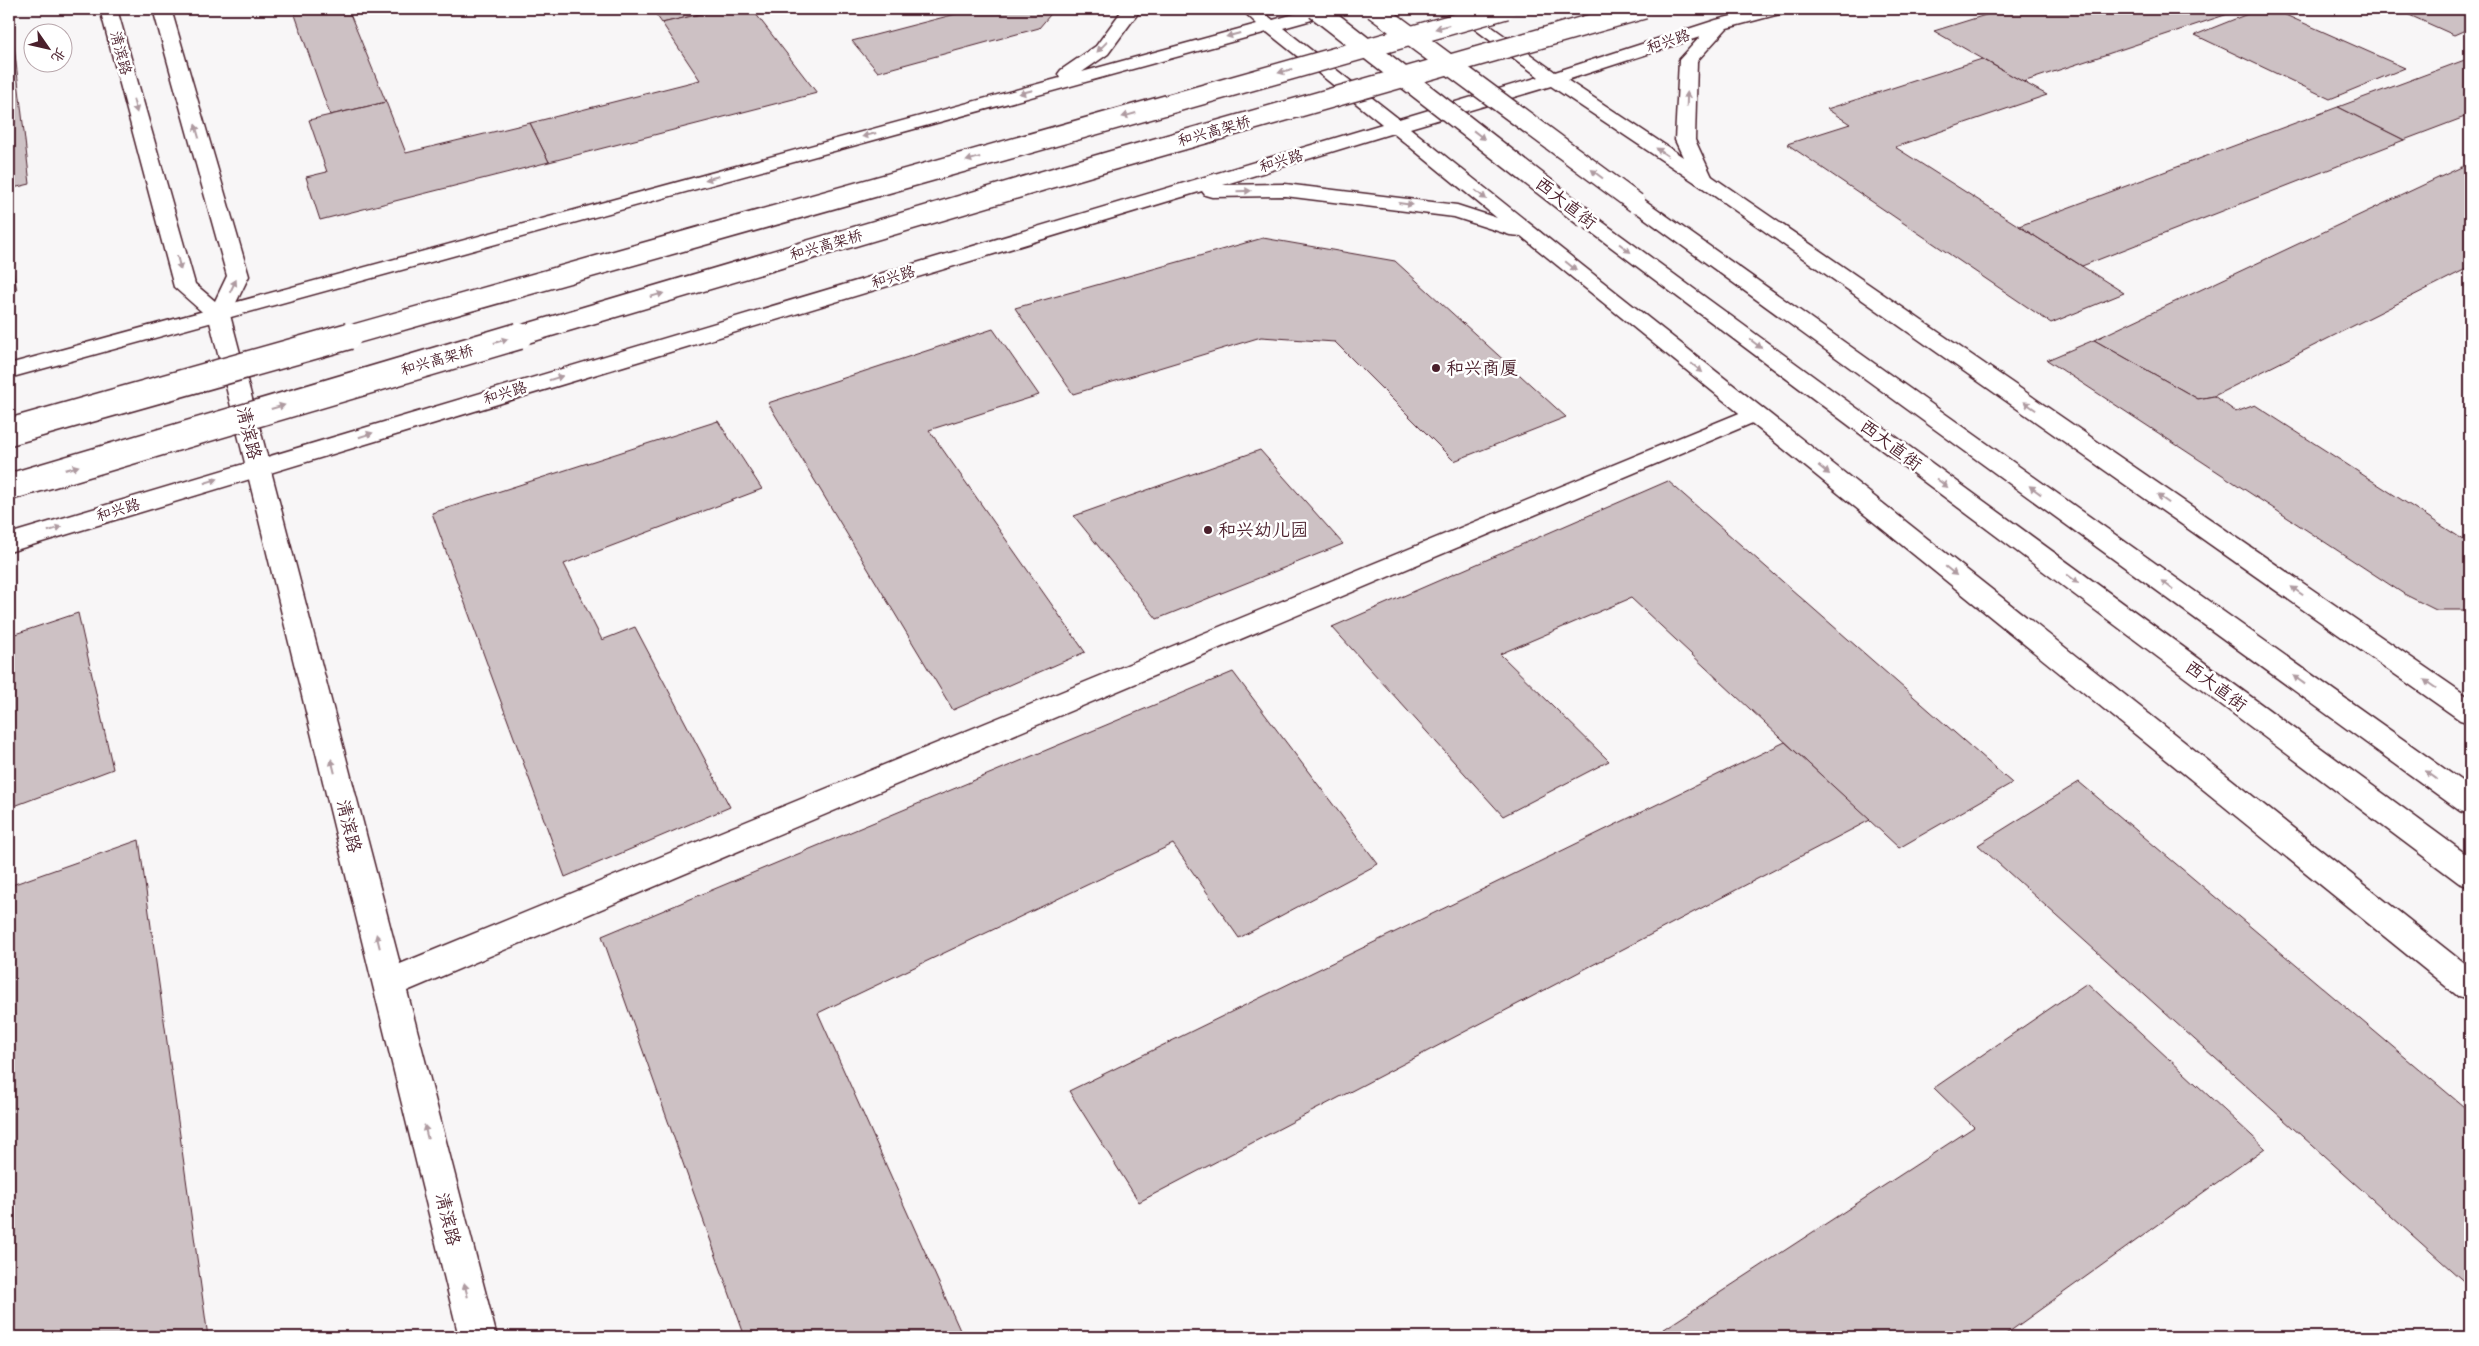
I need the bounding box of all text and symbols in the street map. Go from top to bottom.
north arrow [22,22,72,72]
one-way arrow [1434,23,1449,31]
street label: 和兴路 [1644,27,1693,58]
street label: 清滨路 [105,29,134,78]
one-way arrow [1226,32,1241,40]
one-way arrow [1096,41,1108,53]
text: 北 [46,43,68,64]
one-way arrow [1278,67,1293,75]
one-way arrow [1018,88,1033,96]
one-way arrow [1683,91,1691,107]
one-way arrow [132,99,140,114]
one-way arrow [1121,112,1136,120]
street label: 和兴高架桥 [1176,114,1253,152]
one-way arrow [192,123,200,138]
one-way arrow [1472,130,1485,141]
one-way arrow [862,131,877,139]
one-way arrow [1655,147,1669,157]
street label: 和兴路 [1257,148,1306,178]
one-way arrow [965,156,980,164]
one-way arrow [1590,169,1604,179]
street label: 西大直街 [1530,174,1600,235]
one-way arrow [705,175,720,183]
one-way arrow [1236,186,1252,194]
one-way arrow [1475,189,1488,200]
one-way arrow [1398,200,1414,208]
street label: 和兴高架桥 [788,228,865,266]
one-way arrow [1618,242,1631,253]
one-way arrow [175,256,183,271]
one-way arrow [1564,261,1577,272]
street label: 和兴路 [869,264,918,294]
one-way arrow [229,279,237,294]
one-way arrow [650,291,665,299]
one-way arrow [494,337,509,345]
one-way arrow [1749,339,1763,349]
street label: 和兴高架桥 [399,343,476,381]
place label: 和兴商厦 [1446,359,1518,381]
marker: 和兴商厦 [1430,362,1442,374]
one-way arrow [1691,363,1704,374]
one-way arrow [548,374,563,382]
street label: 和兴路 [481,380,530,410]
one-way arrow [2023,401,2036,411]
one-way arrow [271,403,286,411]
street label: 清滨路 [230,405,264,462]
street label: 西大直街 [1854,416,1925,477]
one-way arrow [359,430,374,438]
one-way arrow [65,464,80,472]
one-way arrow [1817,464,1830,475]
one-way arrow [203,477,218,485]
one-way arrow [1935,477,1948,488]
one-way arrow [2028,485,2042,495]
one-way arrow [2156,494,2170,504]
street label: 和兴路 [94,497,143,527]
place label: 和兴幼儿园 [1218,521,1308,543]
marker: 和兴幼儿园 [1202,524,1214,536]
one-way arrow [48,525,63,532]
one-way arrow [1944,566,1957,577]
one-way arrow [2066,574,2079,585]
one-way arrow [2160,580,2174,590]
one-way arrow [2290,586,2303,596]
street label: 西大直街 [2179,657,2250,718]
one-way arrow [2292,675,2306,685]
one-way arrow [2423,679,2437,689]
one-way arrow [329,759,337,774]
one-way arrow [2424,770,2438,780]
street label: 清滨路 [330,798,364,855]
one-way arrow [373,933,381,948]
one-way arrow [422,1125,430,1140]
street label: 清滨路 [429,1191,463,1248]
one-way arrow [461,1282,469,1297]

